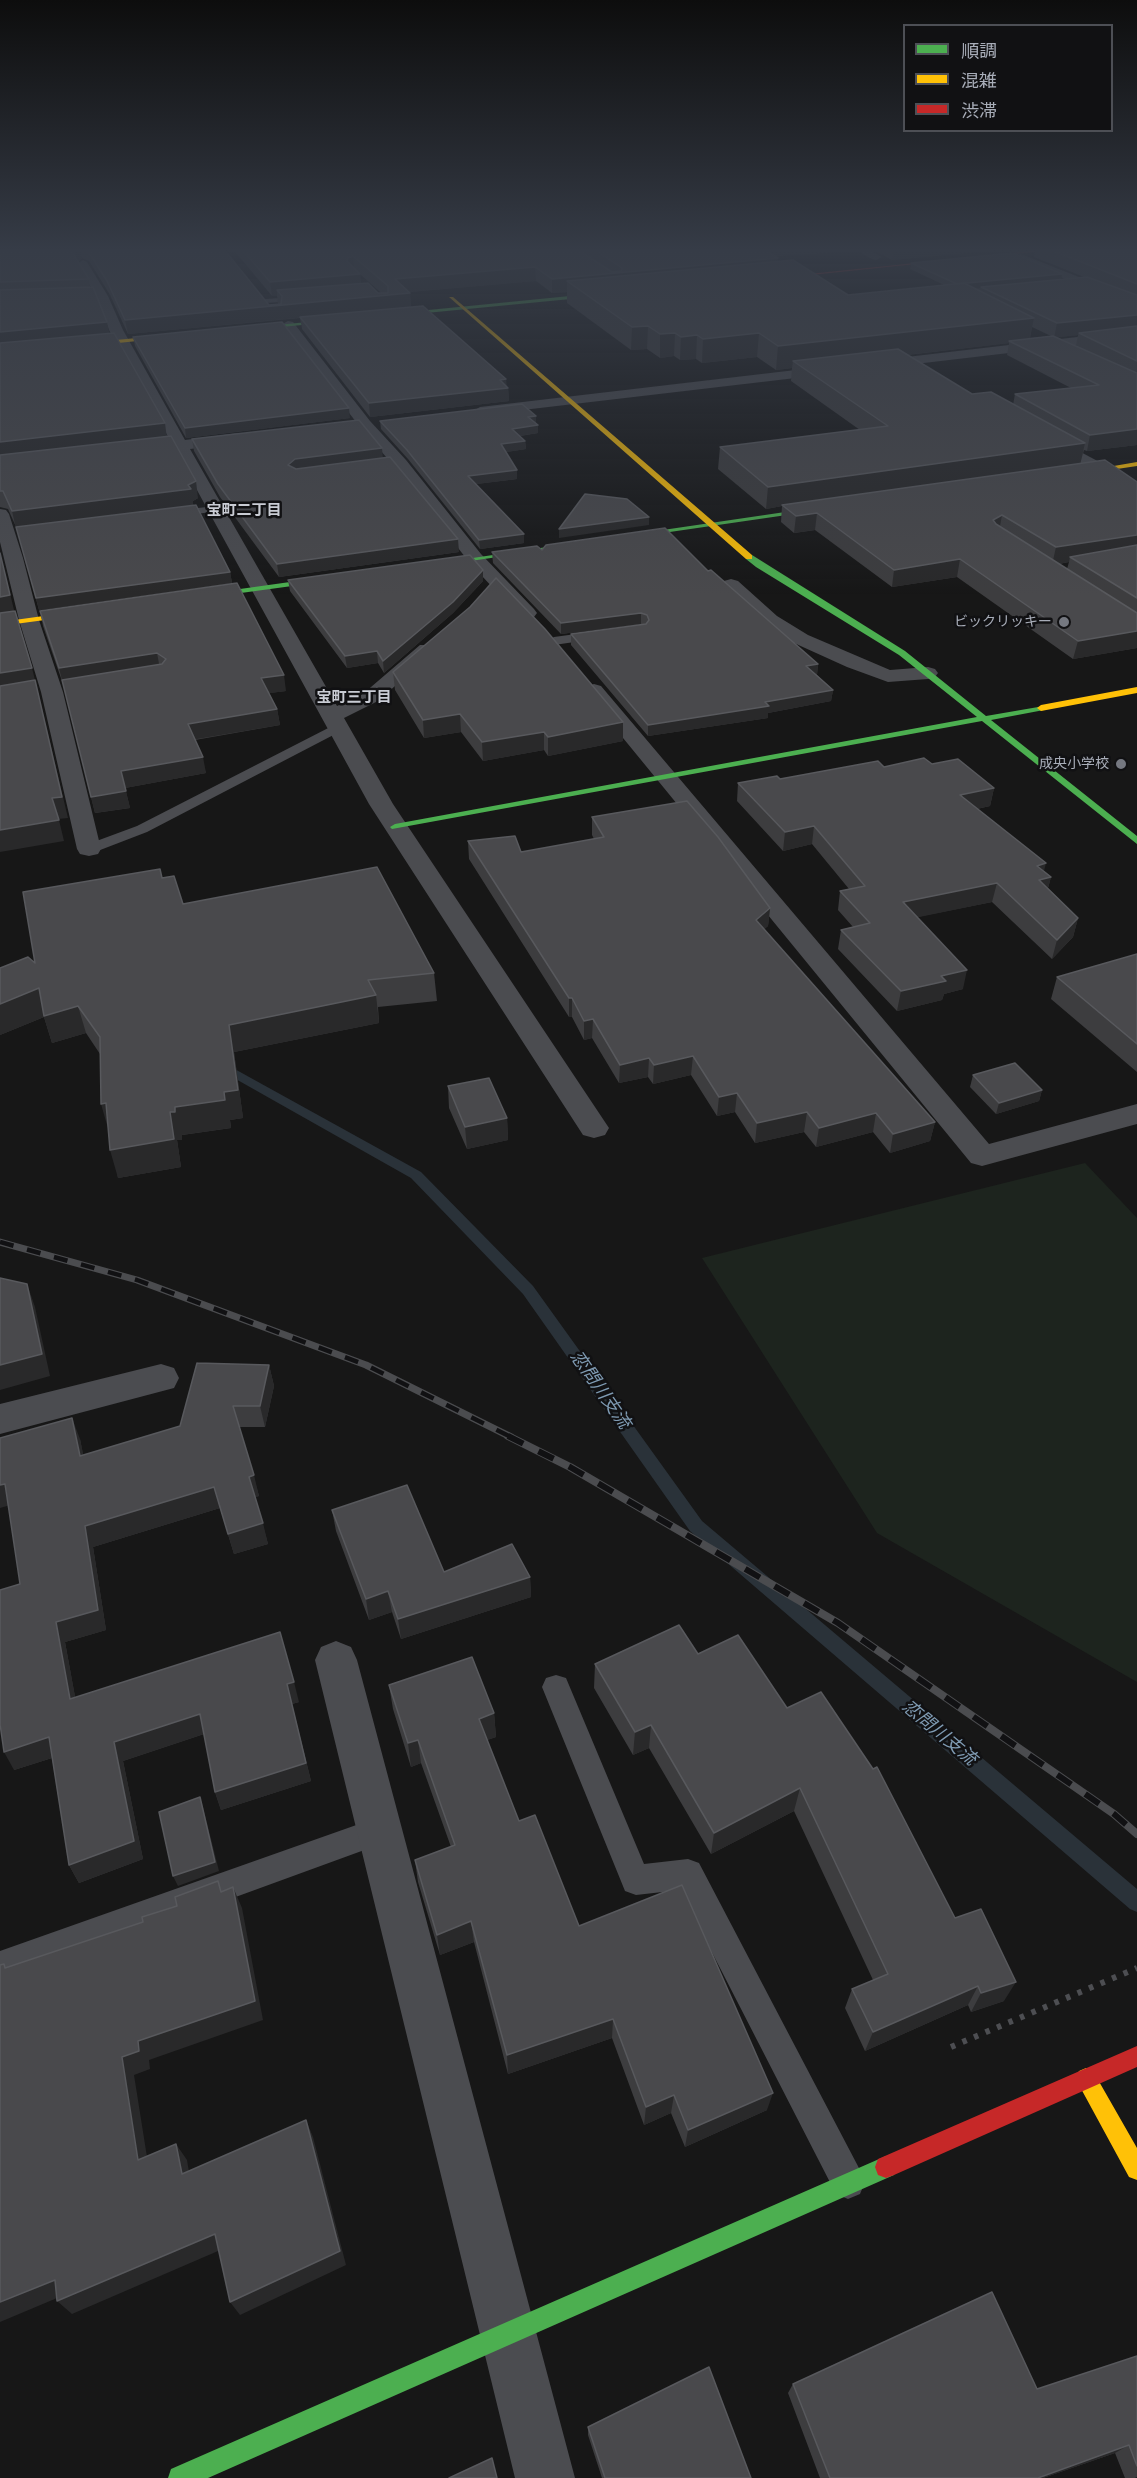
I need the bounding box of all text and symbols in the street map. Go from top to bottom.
legend [903,24,1113,132]
text: 順調 [961,40,997,62]
text: 混雑 [961,70,997,92]
text: 渋滞 [961,100,997,122]
district label: 宝町二丁目 [207,502,281,520]
place label: ビックリッキー [954,614,1052,630]
marker: ビックリッキー [1057,615,1071,629]
district label: 宝町三丁目 [317,689,391,707]
place label: 成央小学校 [1039,756,1109,772]
marker: 成央小学校 [1114,757,1128,771]
water label: 恋問川支流 [565,1347,635,1433]
water label: 恋問川支流 [898,1696,980,1770]

